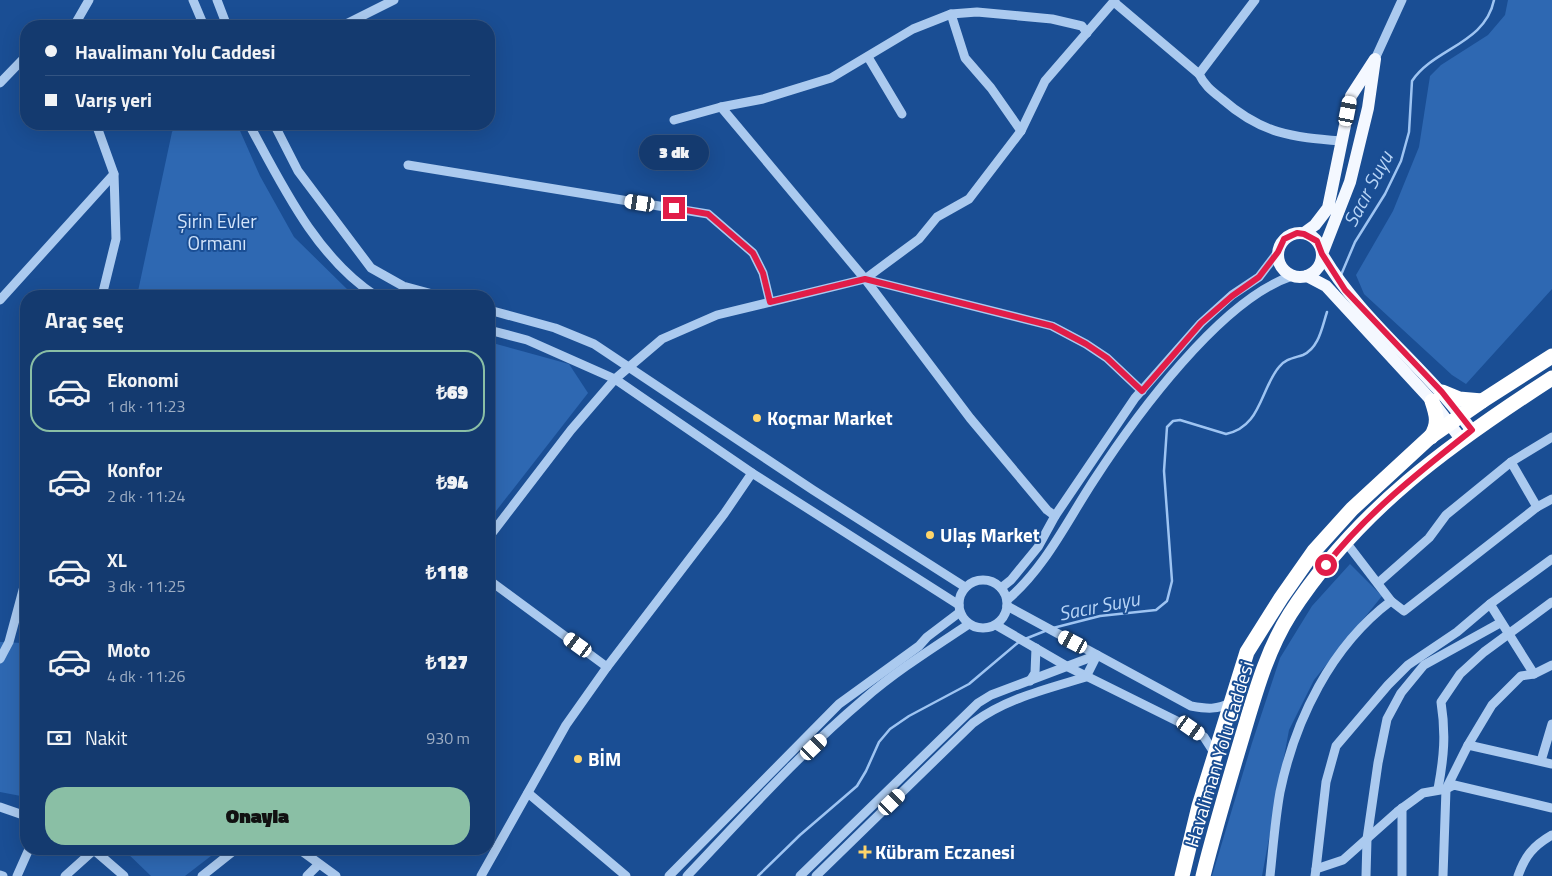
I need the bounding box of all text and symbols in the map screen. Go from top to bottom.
text: Havalimanı Yolu Caddesi [75,37,275,66]
text: Varış yeri [75,85,152,114]
car [1337,95,1358,127]
callout: 3 dk [639,136,709,170]
text: 3 dk [659,140,689,164]
water label: Sacır Suyu [1335,144,1401,232]
car [624,193,655,213]
route end [663,197,685,219]
park label: Şirin Evler Ormanı [177,206,257,257]
text: Araç seç [45,303,124,337]
text: Ekonomi [107,365,179,394]
icon: car [47,369,92,414]
text: ₺69 [436,377,468,406]
text: 1 dk · 11:23 [107,394,185,418]
place label: Koçmar Market [767,403,893,432]
marker: Koçmar Market [751,412,763,424]
text: Konfor [107,455,162,484]
icon: car [47,459,92,504]
text: ₺94 [436,467,468,496]
text: 2 dk · 11:24 [107,484,185,508]
place label: Ulaş Market [940,520,1040,549]
marker: Ulaş Market [924,529,936,541]
text: XL [107,545,127,574]
icon: car [47,549,92,594]
route start [1315,554,1337,576]
text: ₺118 [426,557,468,586]
text: 3 dk · 11:25 [107,574,185,598]
water label: Sacır Suyu [1056,582,1143,629]
car [1056,628,1089,656]
car [561,630,594,660]
text: Moto [107,635,150,664]
icon: car [47,639,92,684]
text: ₺127 [426,647,468,676]
street label: Havalimanı Yolu Caddesi [1176,657,1261,851]
text: 4 dk · 11:26 [107,664,185,688]
car [1174,713,1207,743]
text: Nakit [85,723,127,752]
icon: cash [45,724,73,752]
text: 930 m [426,726,470,750]
car [797,731,830,763]
place label: BİM [588,744,621,773]
marker: BİM [572,753,584,765]
car [875,786,908,818]
button: Onayla [45,787,470,845]
place label: Kübram Eczanesi [875,837,1015,866]
marker: Kübram Eczanesi [859,846,871,858]

